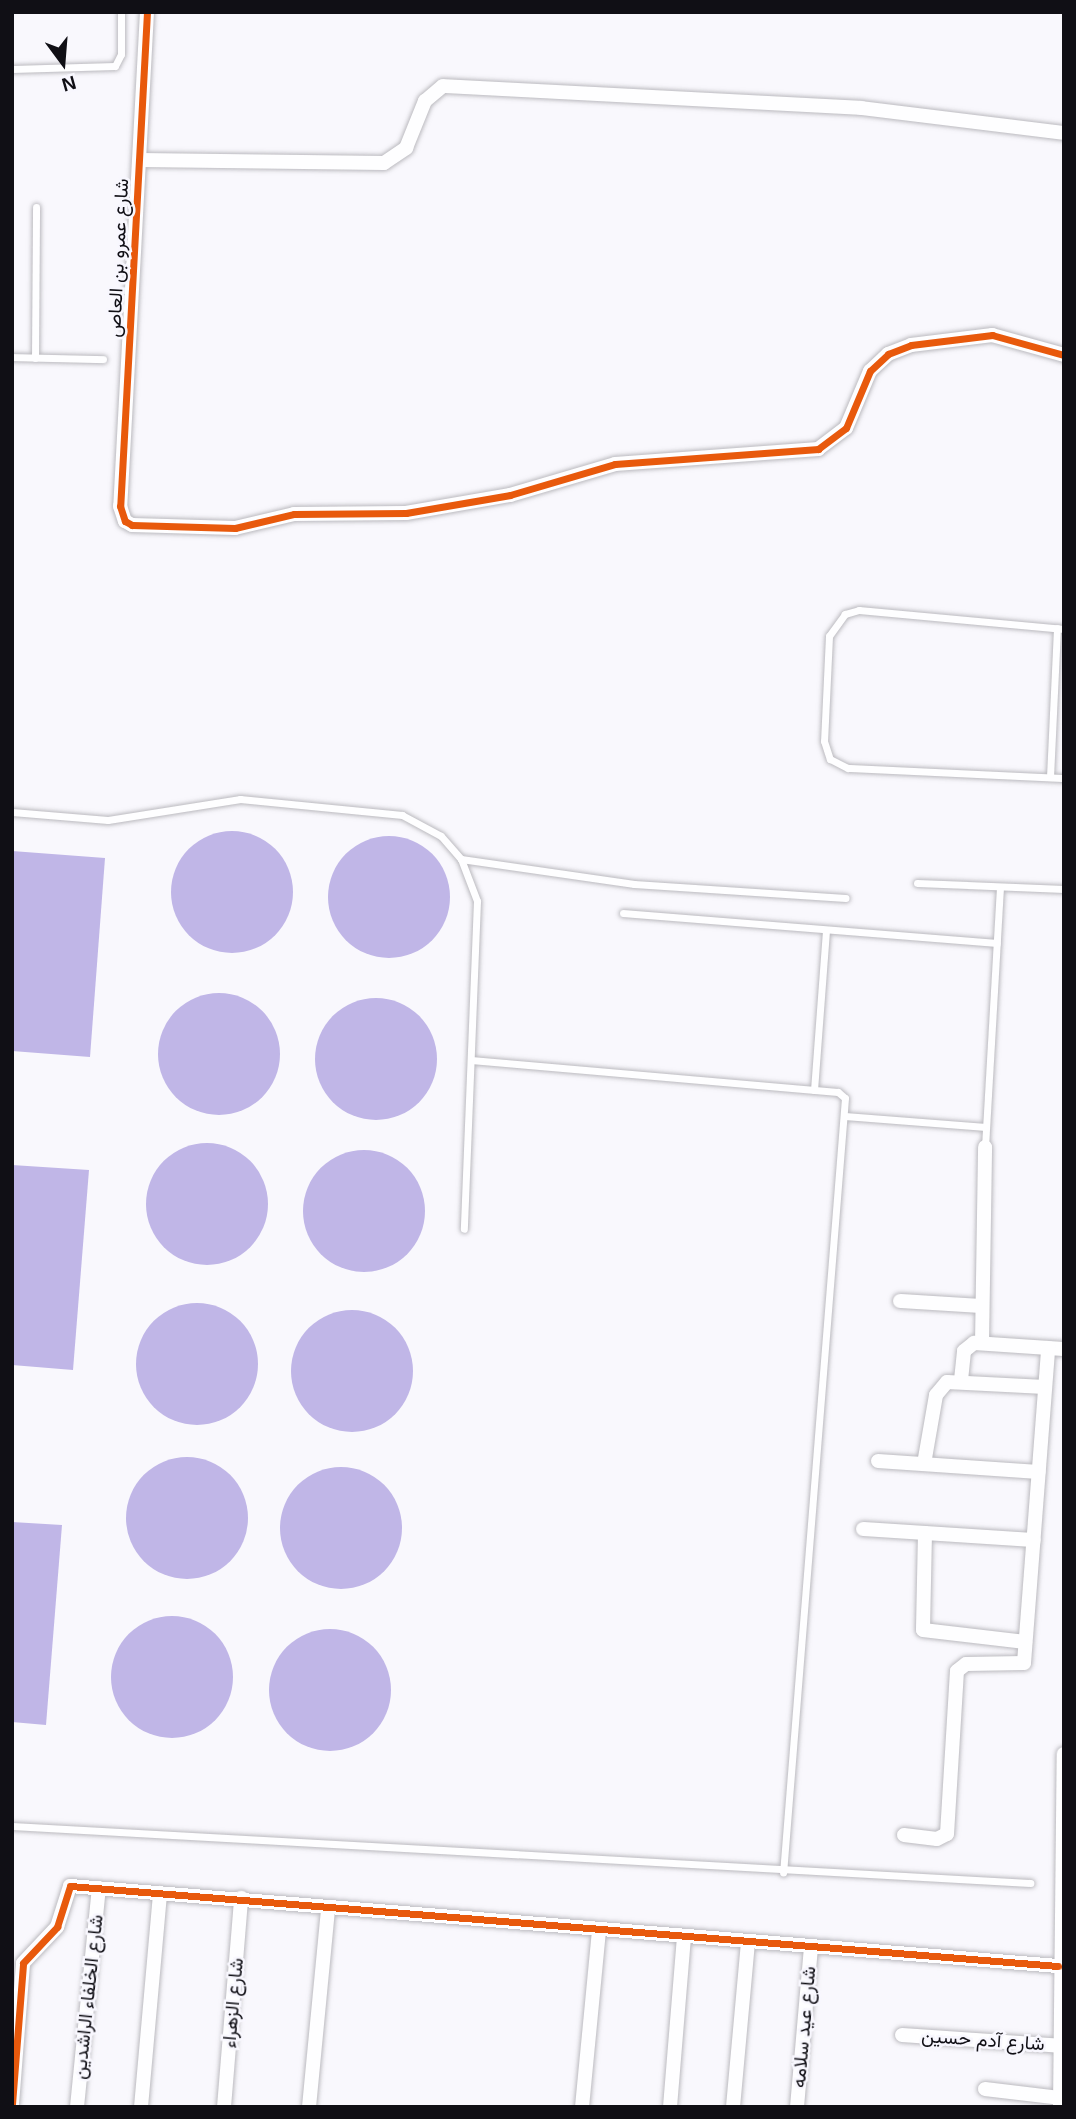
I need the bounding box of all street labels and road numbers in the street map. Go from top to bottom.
street label: شارع عمرو بن العاص [102,178,134,338]
street label: شارع الخلفاء الراشدين [68,1914,108,2080]
street label: شارع الزهراء [218,1957,248,2049]
street label: شارع عيد سلامه [787,1965,821,2089]
street label: شارع آدم حسين [921,2024,1045,2056]

